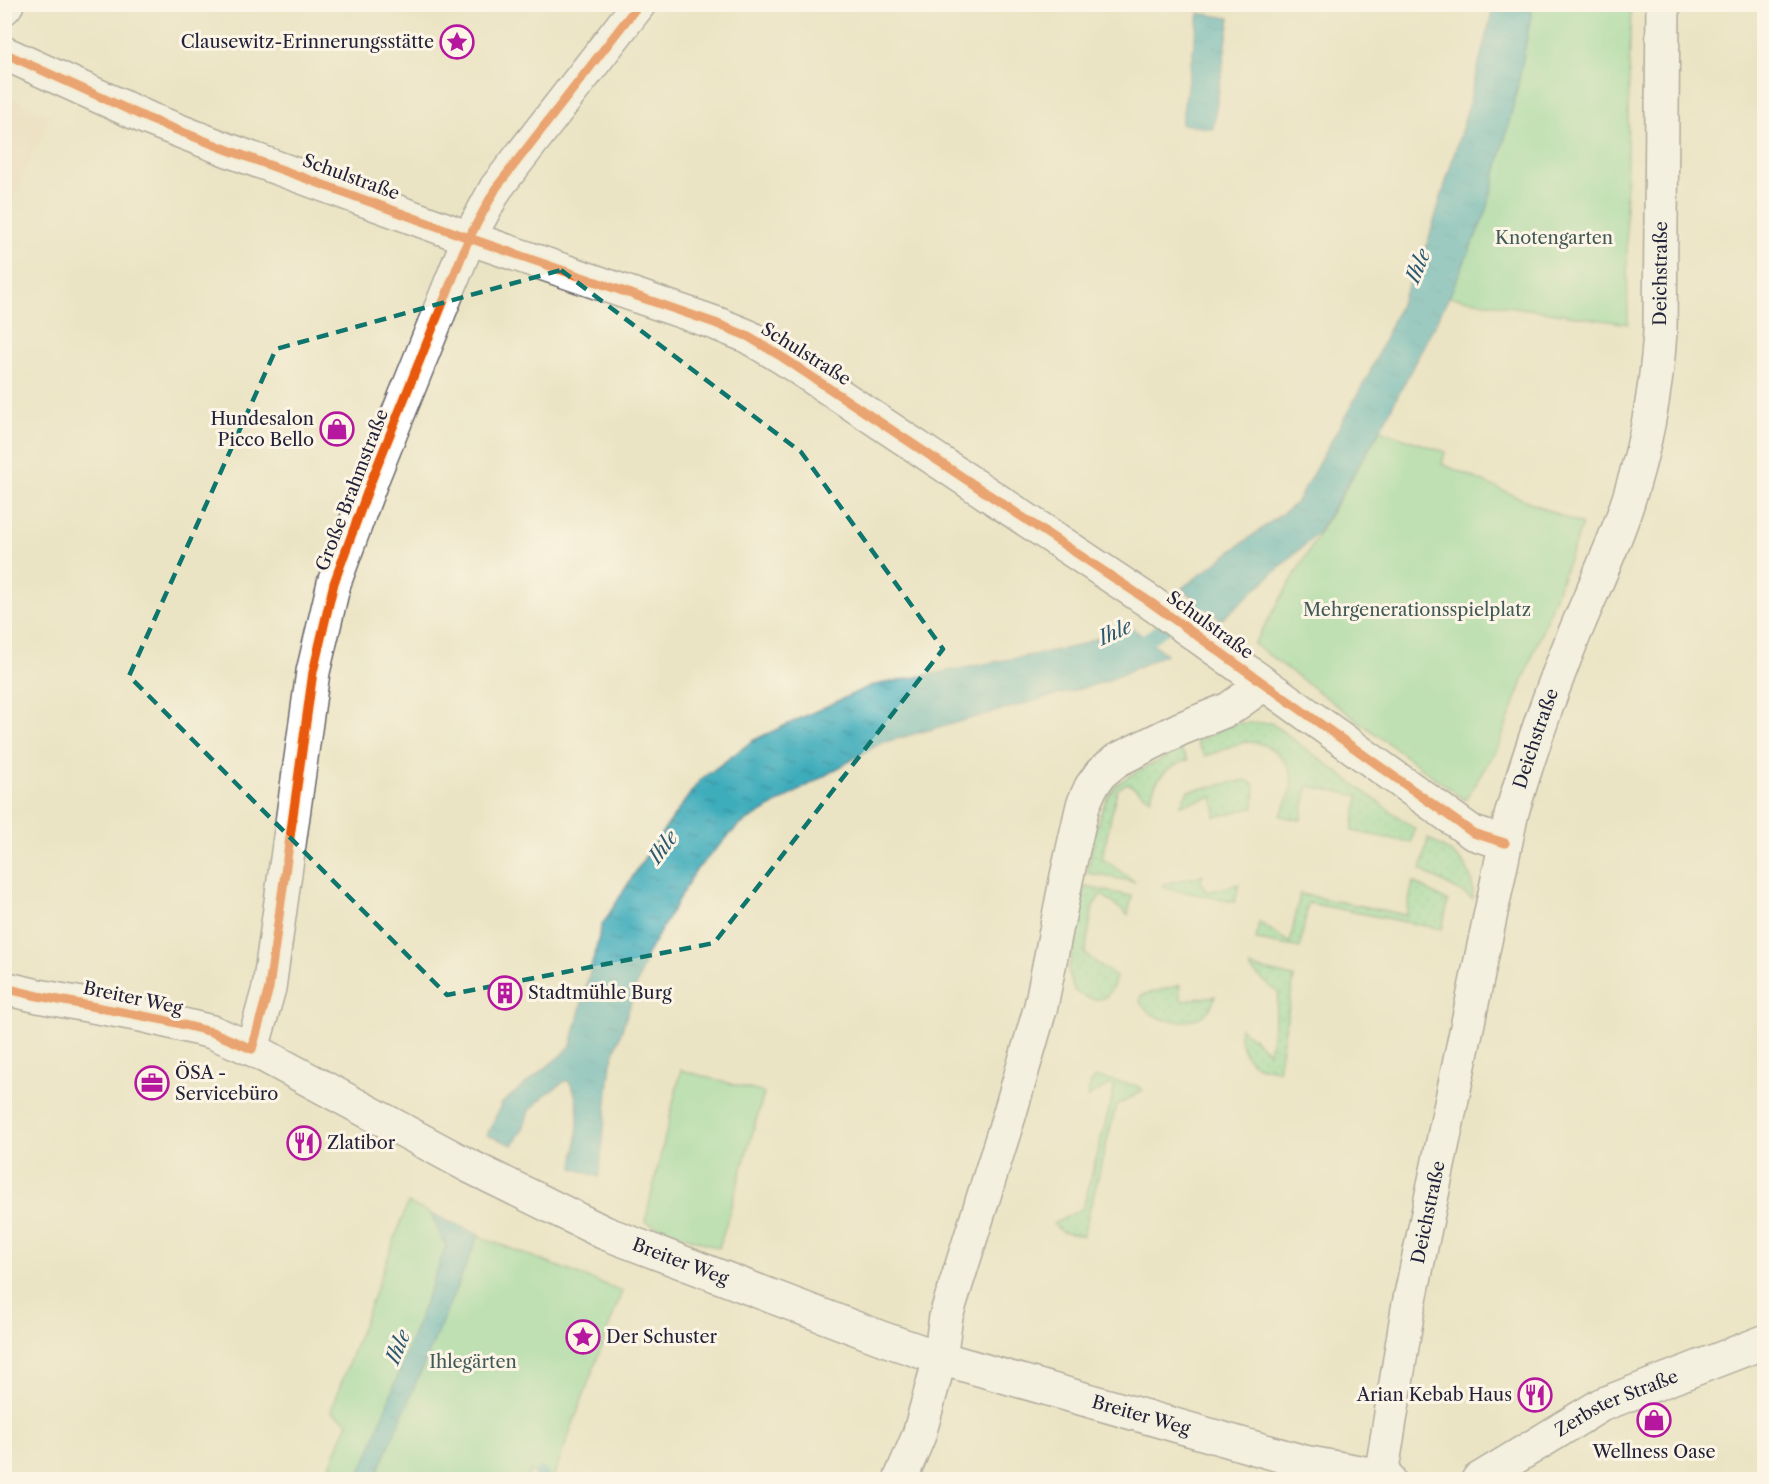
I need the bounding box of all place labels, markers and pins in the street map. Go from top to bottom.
place icon: Clausewitz-Erinnerungsstätte [439,24,475,60]
place label: Clausewitz-Erinnerungsstätte [181,31,434,53]
place label: Hundesalon Picco Bello [210,408,314,451]
shop icon: Hundesalon Picco Bello [319,411,355,447]
building icon: Stadtmühle Burg [487,975,523,1011]
place label: Stadtmühle Burg [528,982,672,1004]
place label: ÖSA - Servicebüro [175,1061,278,1105]
office icon: ÖSA - Servicebüro [134,1065,170,1101]
restaurant icon: Zlatibor [286,1125,322,1161]
place label: Zlatibor [327,1132,396,1154]
place icon: Der Schuster [565,1319,601,1355]
place label: Der Schuster [606,1326,717,1348]
restaurant icon: Arian Kebab Haus [1517,1377,1553,1413]
place label: Arian Kebab Haus [1356,1384,1512,1406]
shop icon: Wellness Oase [1636,1402,1672,1438]
place label: Wellness Oase [1591,1441,1716,1463]

